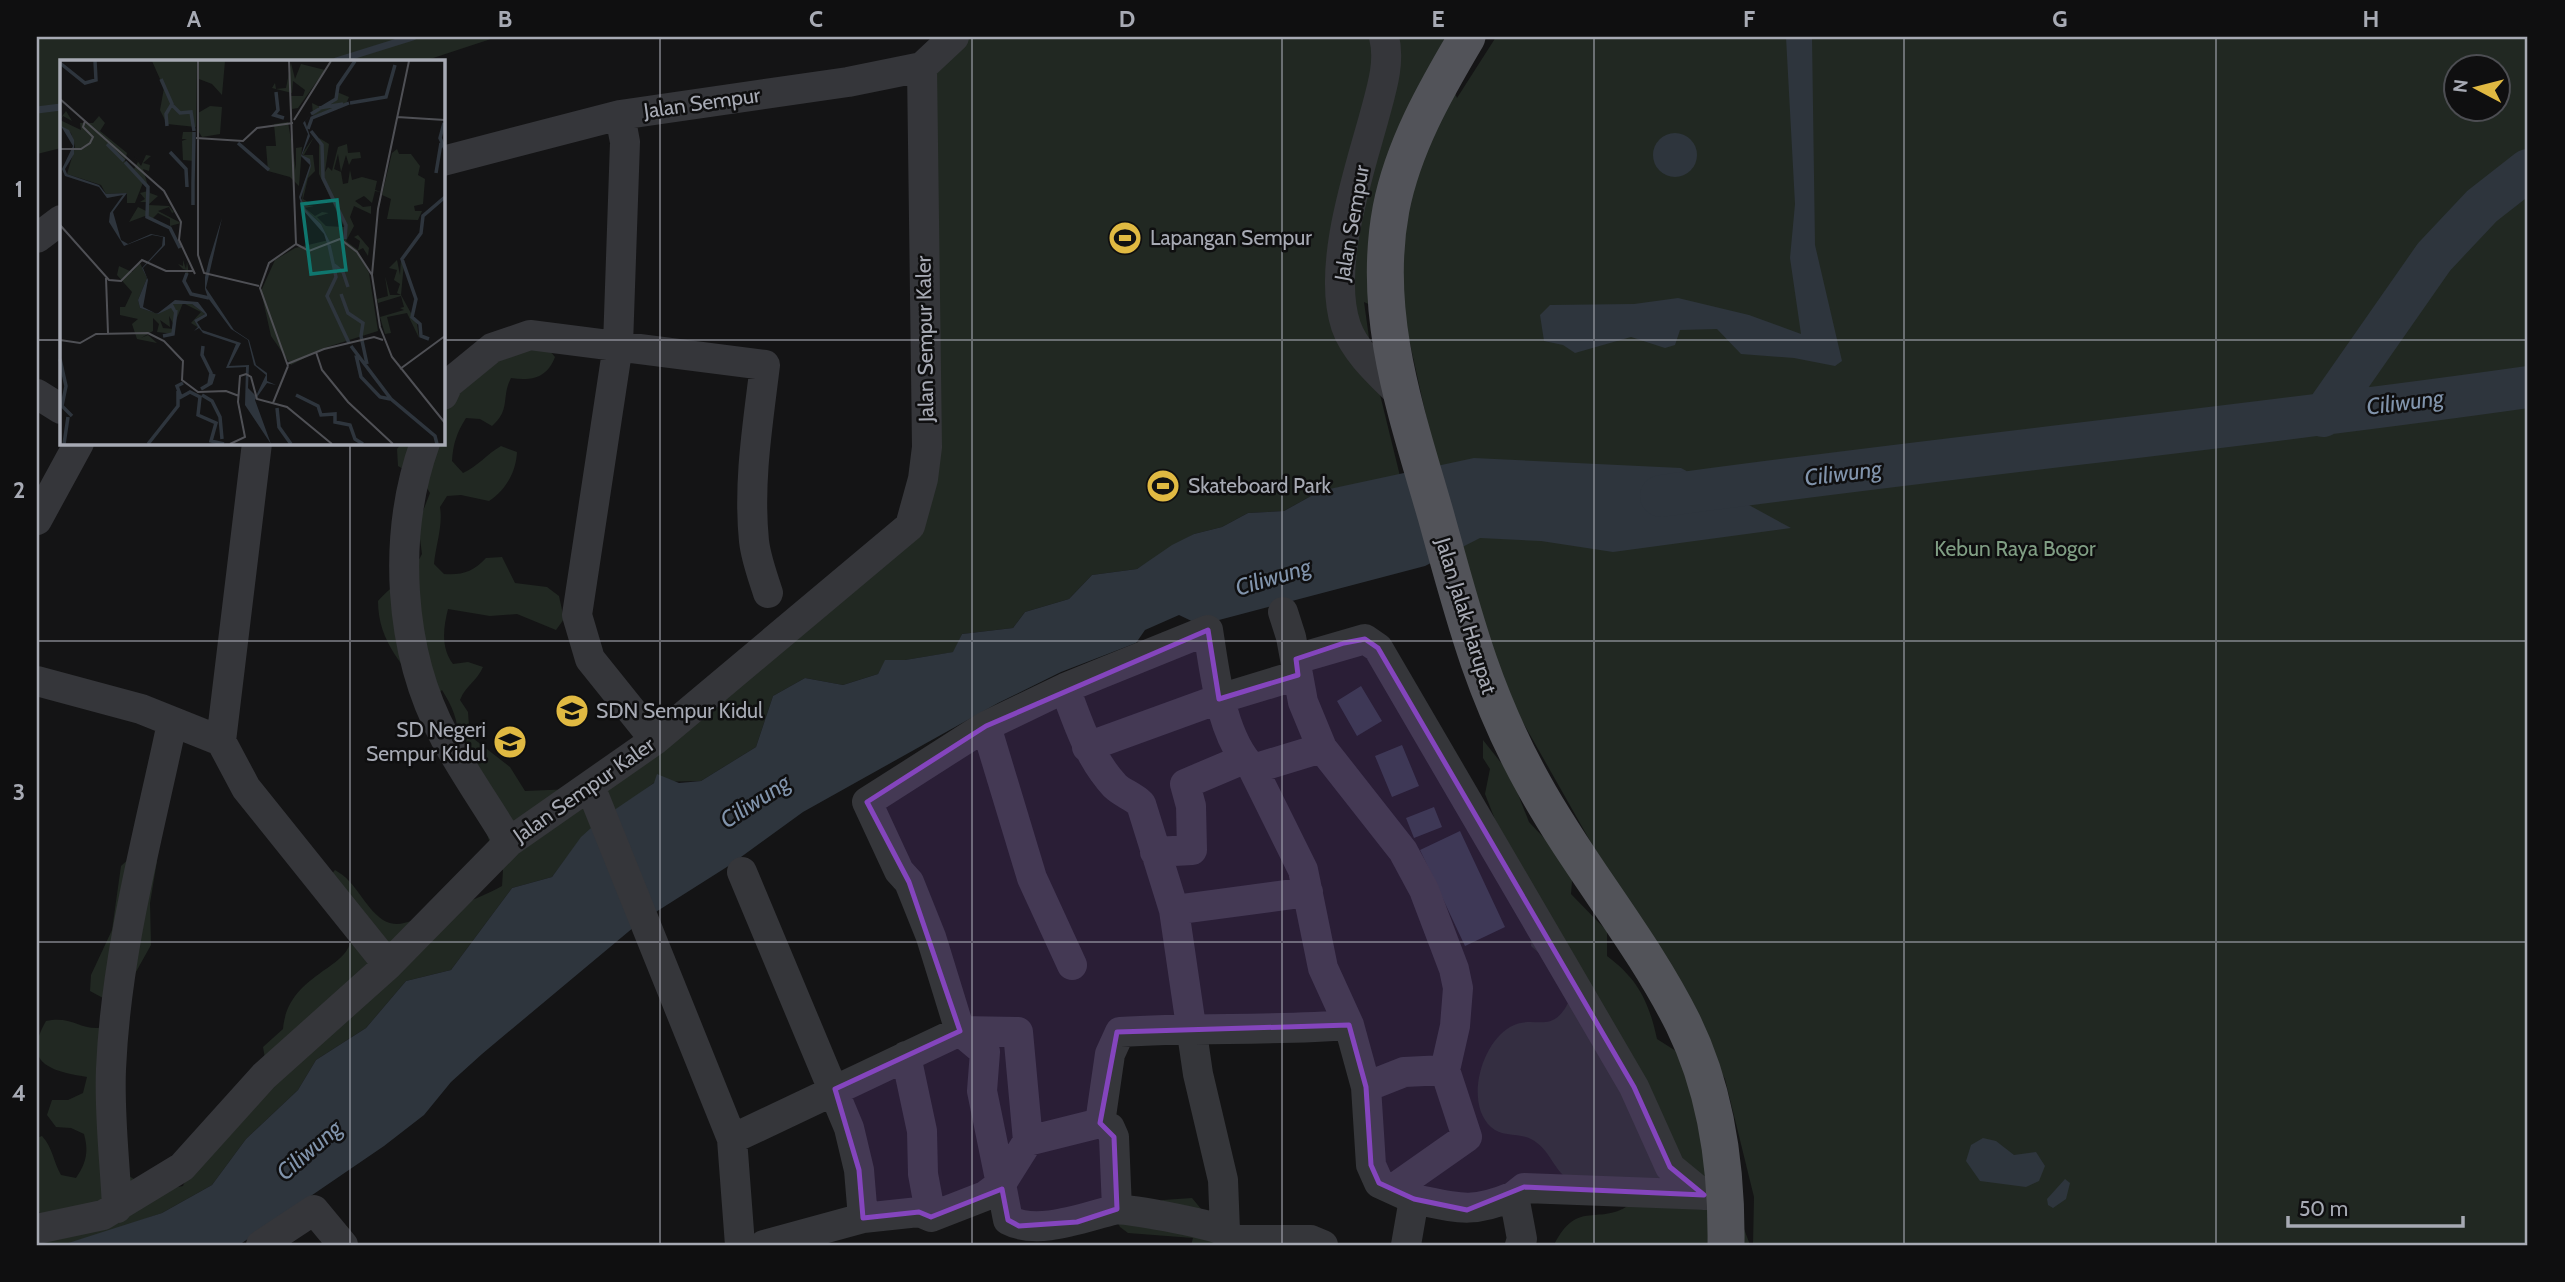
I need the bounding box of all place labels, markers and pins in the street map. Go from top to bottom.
sports icon: Lapangan Sempur [1106,219,1144,257]
place label: Lapangan Sempur [1150,225,1312,250]
sports icon: Skateboard Park [1144,467,1182,505]
place label: Skateboard Park [1188,473,1332,498]
school or university icon: SDN Sempur Kidul [553,692,591,730]
place label: SDN Sempur Kidul [596,698,763,723]
place label: SD Negeri Sempur Kidul [366,717,486,766]
school or university icon: SD Negeri Sempur Kidul [491,723,529,761]

